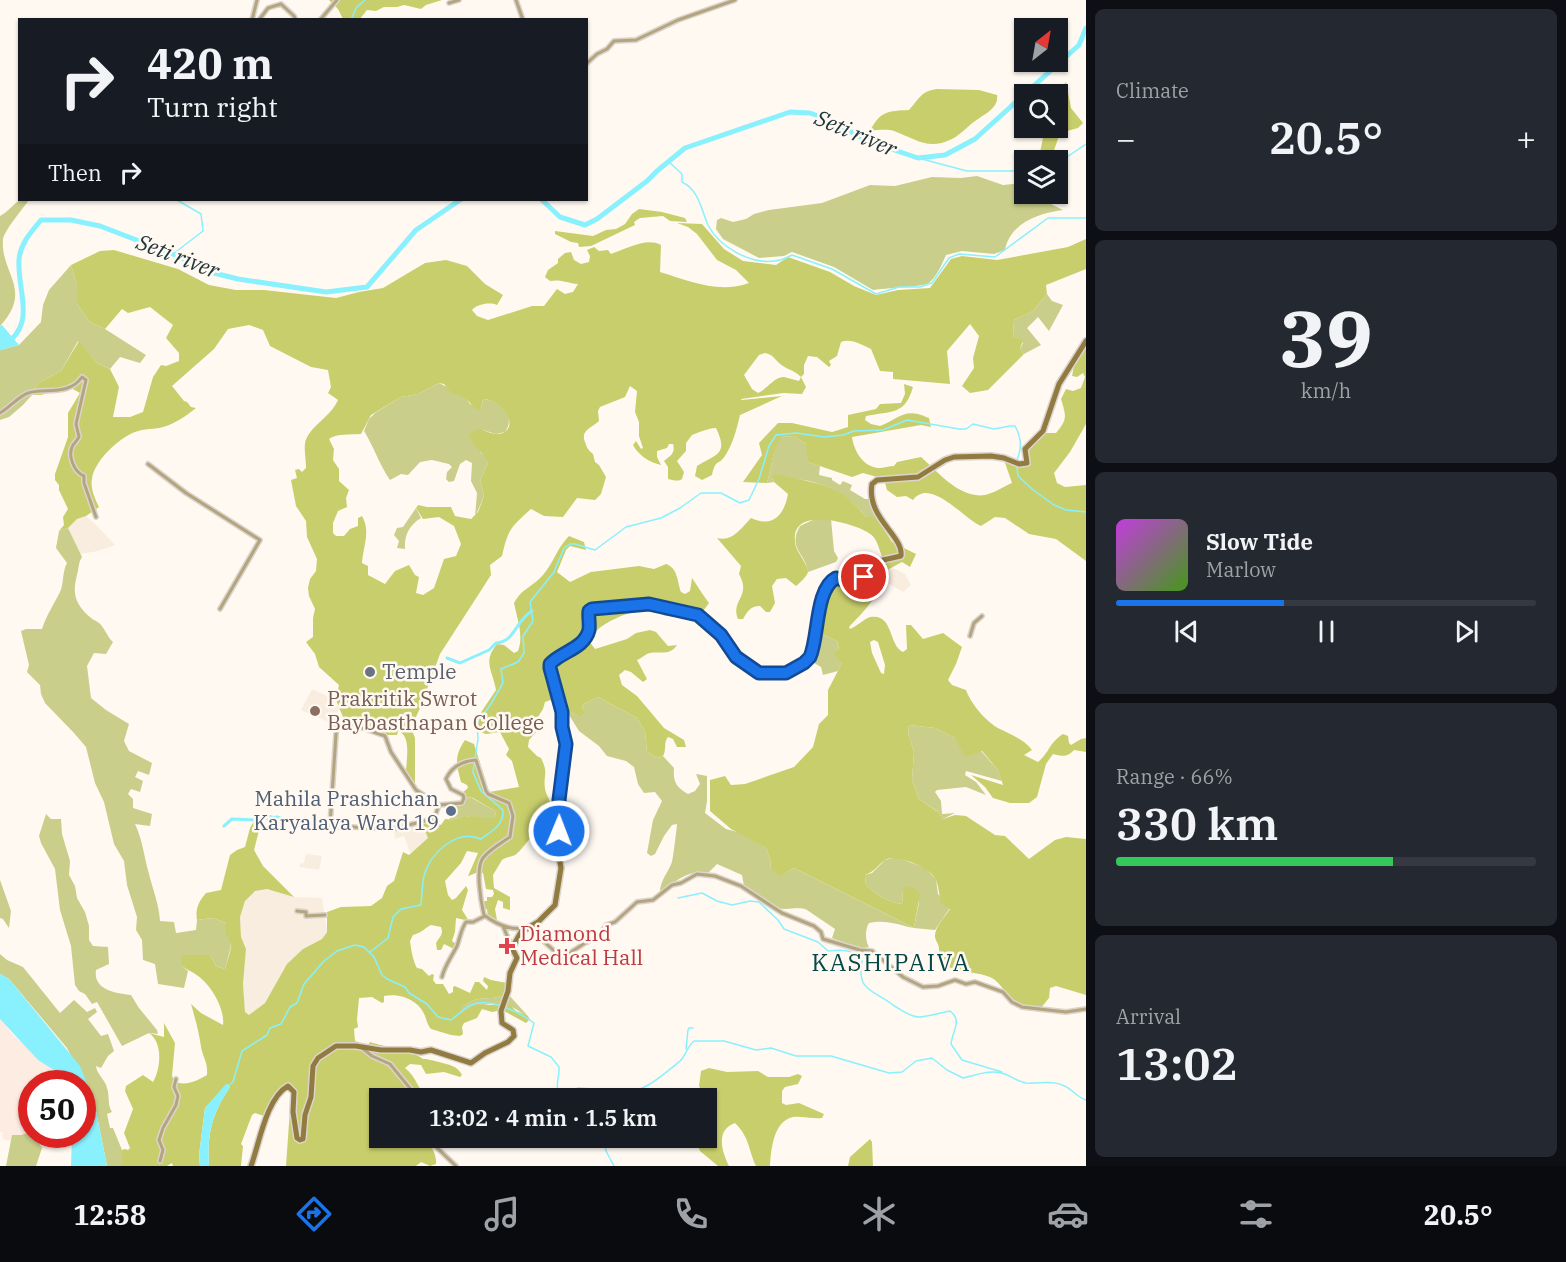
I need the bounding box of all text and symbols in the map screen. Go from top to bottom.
north arrow [1014,18,1068,72]
map controls [1014,18,1068,204]
text: 420 m [147,36,273,91]
icon: right [48,42,126,120]
text: Climate [1116,77,1189,104]
button: search [1014,84,1068,138]
text: Turn right [147,89,278,124]
water label: Seti river [810,102,903,163]
text: 20.5° [1269,108,1383,166]
text: − [1116,117,1136,160]
text: + [1516,117,1536,160]
button: layers [1014,150,1068,204]
icon: right [114,156,147,189]
text: Then [48,158,102,187]
water label: Seti river [132,226,225,285]
text: 39 [1279,287,1373,388]
text: km/h [1301,377,1351,404]
text: Slow Tide [1206,527,1313,556]
pin [838,551,889,602]
text: Marlow [1206,556,1276,583]
icon: arrive [847,560,880,593]
icon: previous [1170,615,1203,648]
icon: pause [1310,615,1343,648]
icon: next [1450,615,1483,648]
place label: Temple [382,657,456,685]
marker: Temple [363,665,377,679]
place label: Prakritik Swrot Baybasthapan College [327,684,544,736]
marker: Prakritik Swrot Baybasthapan College [308,704,322,718]
text: Range · 66% [1116,763,1233,790]
place label: Mahila Prashichan Karyalaya Ward 19 [253,784,439,836]
text: 330 km [1116,794,1278,852]
position arrow [527,799,591,863]
marker: Mahila Prashichan Karyalaya Ward 19 [444,804,458,818]
place label: Diamond Medical Hall [520,919,643,971]
marker: Diamond Medical Hall [498,937,516,955]
district label: KASHIPAIVA [811,946,971,978]
text: Arrival [1116,1003,1181,1030]
text: 13:02 [1116,1034,1237,1092]
speed limit sign: 50 [18,1070,96,1148]
text: 13:02 · 4 min · 1.5 km [429,1103,657,1132]
icon: directions [293,1193,335,1235]
icon: music [481,1193,523,1235]
icon: phone [670,1193,712,1235]
icon: climate [858,1193,900,1235]
icon: car [1047,1193,1089,1235]
icon: filters [1235,1193,1277,1235]
text: 12:58 [73,1197,146,1232]
text: 20.5° [1424,1197,1493,1232]

